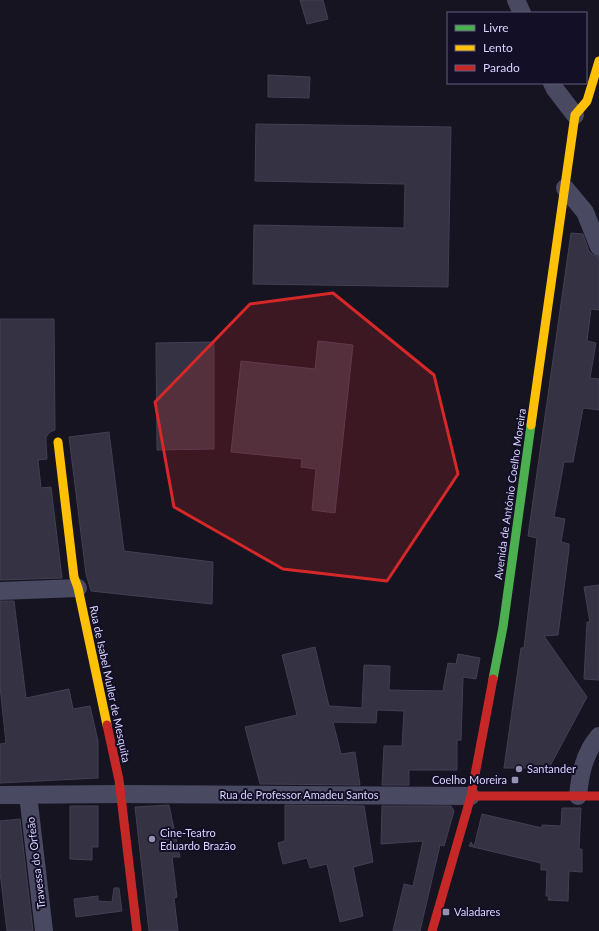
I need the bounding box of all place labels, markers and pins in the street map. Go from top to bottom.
place label: Santander [527,762,576,775]
marker: Santander [514,764,524,774]
place label: Coelho Moreira [432,773,507,786]
marker: Coelho Moreira [510,775,520,785]
place label: Cine-Teatro Eduardo Brazão [160,826,236,852]
marker: Cine-Teatro Eduardo Brazão [147,834,157,844]
place label: Valadares [454,905,500,918]
marker: Valadares [441,907,451,917]

